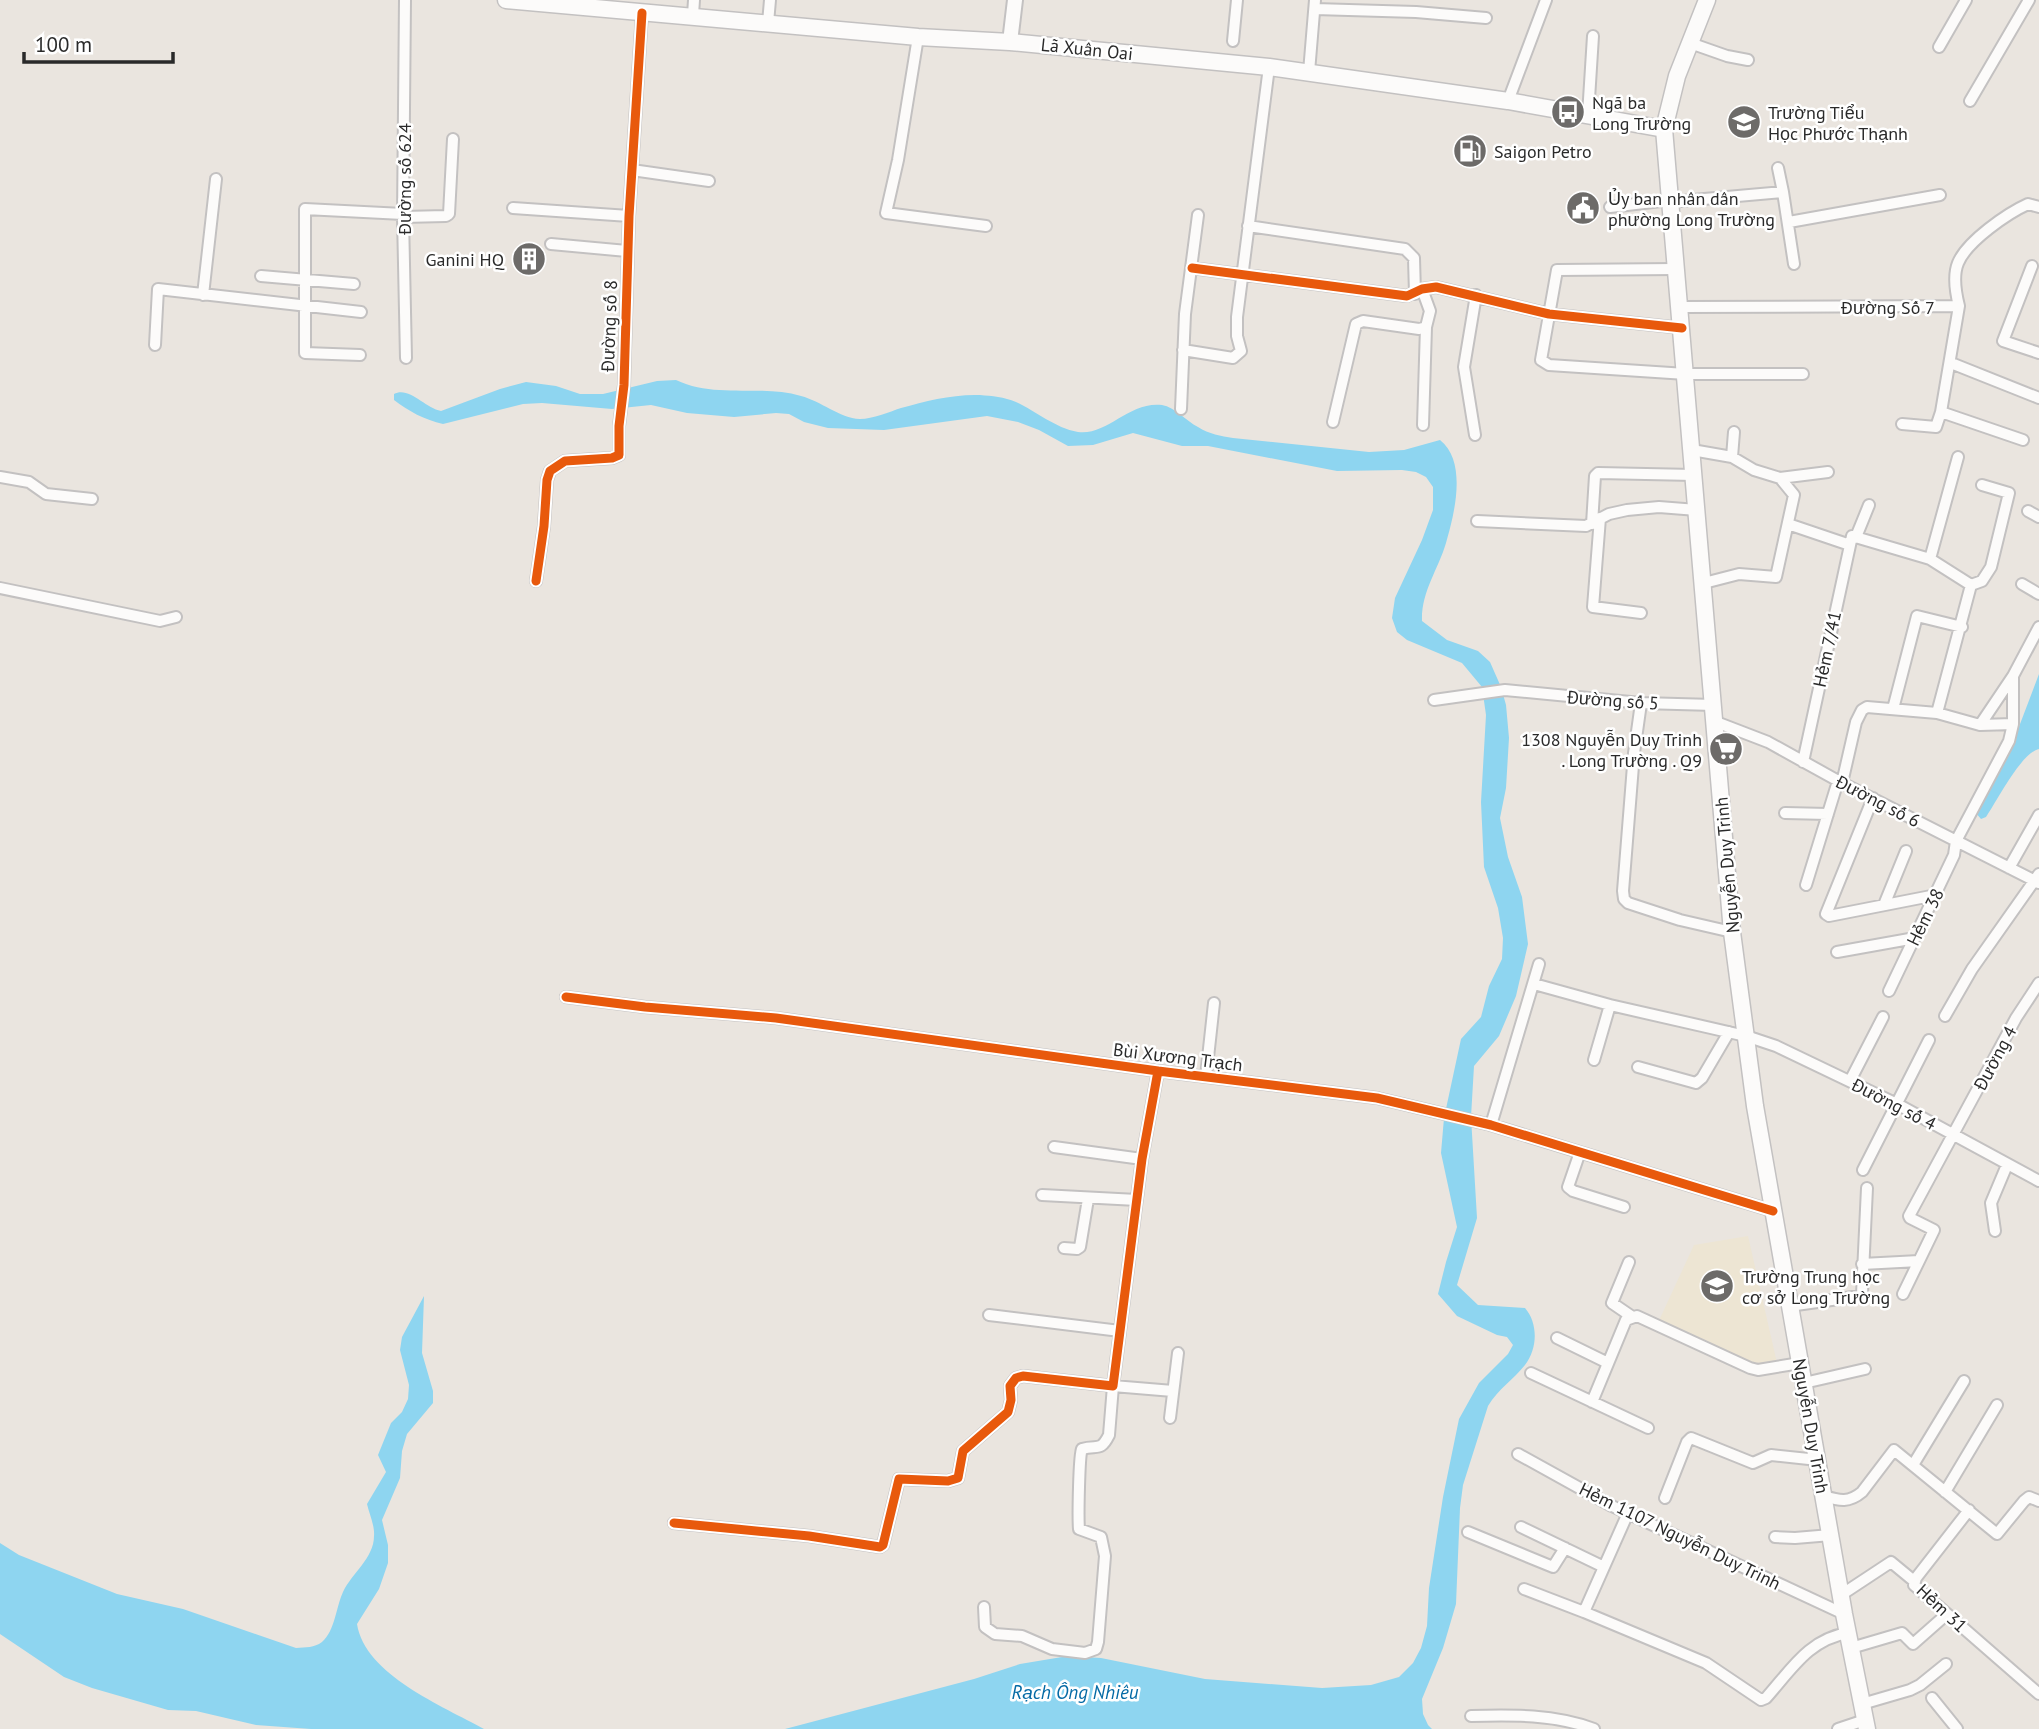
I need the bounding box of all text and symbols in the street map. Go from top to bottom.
scale bar [24,21,173,65]
text: 100 m [35,31,92,58]
street label: Lã Xuân Oai [1040,33,1134,65]
place label: Ngã ba Long Trường [1592,91,1691,135]
bus stop icon: Ngã ba Long Trường [1549,93,1587,131]
place label: Trường Tiểu Học Phước Thạnh [1768,101,1908,145]
school or university icon: Trường Tiểu Học Phước Thạnh [1725,103,1763,141]
street label: Đường số 624 [393,123,416,236]
fuel station icon: Saigon Petro [1451,132,1489,170]
place label: Saigon Petro [1494,140,1592,163]
place label: Ủy ban nhân dân phường Long Trường [1608,187,1775,231]
public building icon: Ủy ban nhân dân phường Long Trường [1564,189,1602,227]
building icon: Ganini HQ [510,240,548,278]
place label: Ganini HQ [426,248,505,271]
street label: Đường số 8 [596,280,622,373]
street label: Đường Số 7 [1840,296,1935,319]
street label: Hẻm 7/41 [1808,609,1846,689]
street label: Đường số 5 [1565,685,1660,715]
place label: 1308 Nguyễn Duy Trinh . Long Trường . Q9 [1521,728,1702,772]
supermarket icon: 1308 Nguyễn Duy Trinh . Long Trường . Q9 [1707,730,1745,768]
street label: Đường số 6 [1831,769,1924,832]
street label: Nguyễn Duy Trinh [1710,796,1744,934]
street label: Hẻm 38 [1901,884,1949,950]
street label: Đường 4 [1968,1022,2022,1095]
street label: Bùi Xương Trạch [1112,1038,1244,1076]
street label: Đường số 4 [1847,1072,1940,1135]
place label: Trường Trung học cơ sở Long Trường [1742,1265,1890,1309]
school or university icon: Trường Trung học cơ sở Long Trường [1698,1267,1736,1305]
street label: Nguyễn Duy Trinh [1788,1357,1834,1495]
street label: Hẻm 1107 Nguyễn Duy Trinh [1575,1477,1785,1595]
street label: Hẻm 31 [1912,1579,1972,1637]
water label: Rạch Ông Nhiêu [1011,1680,1139,1704]

